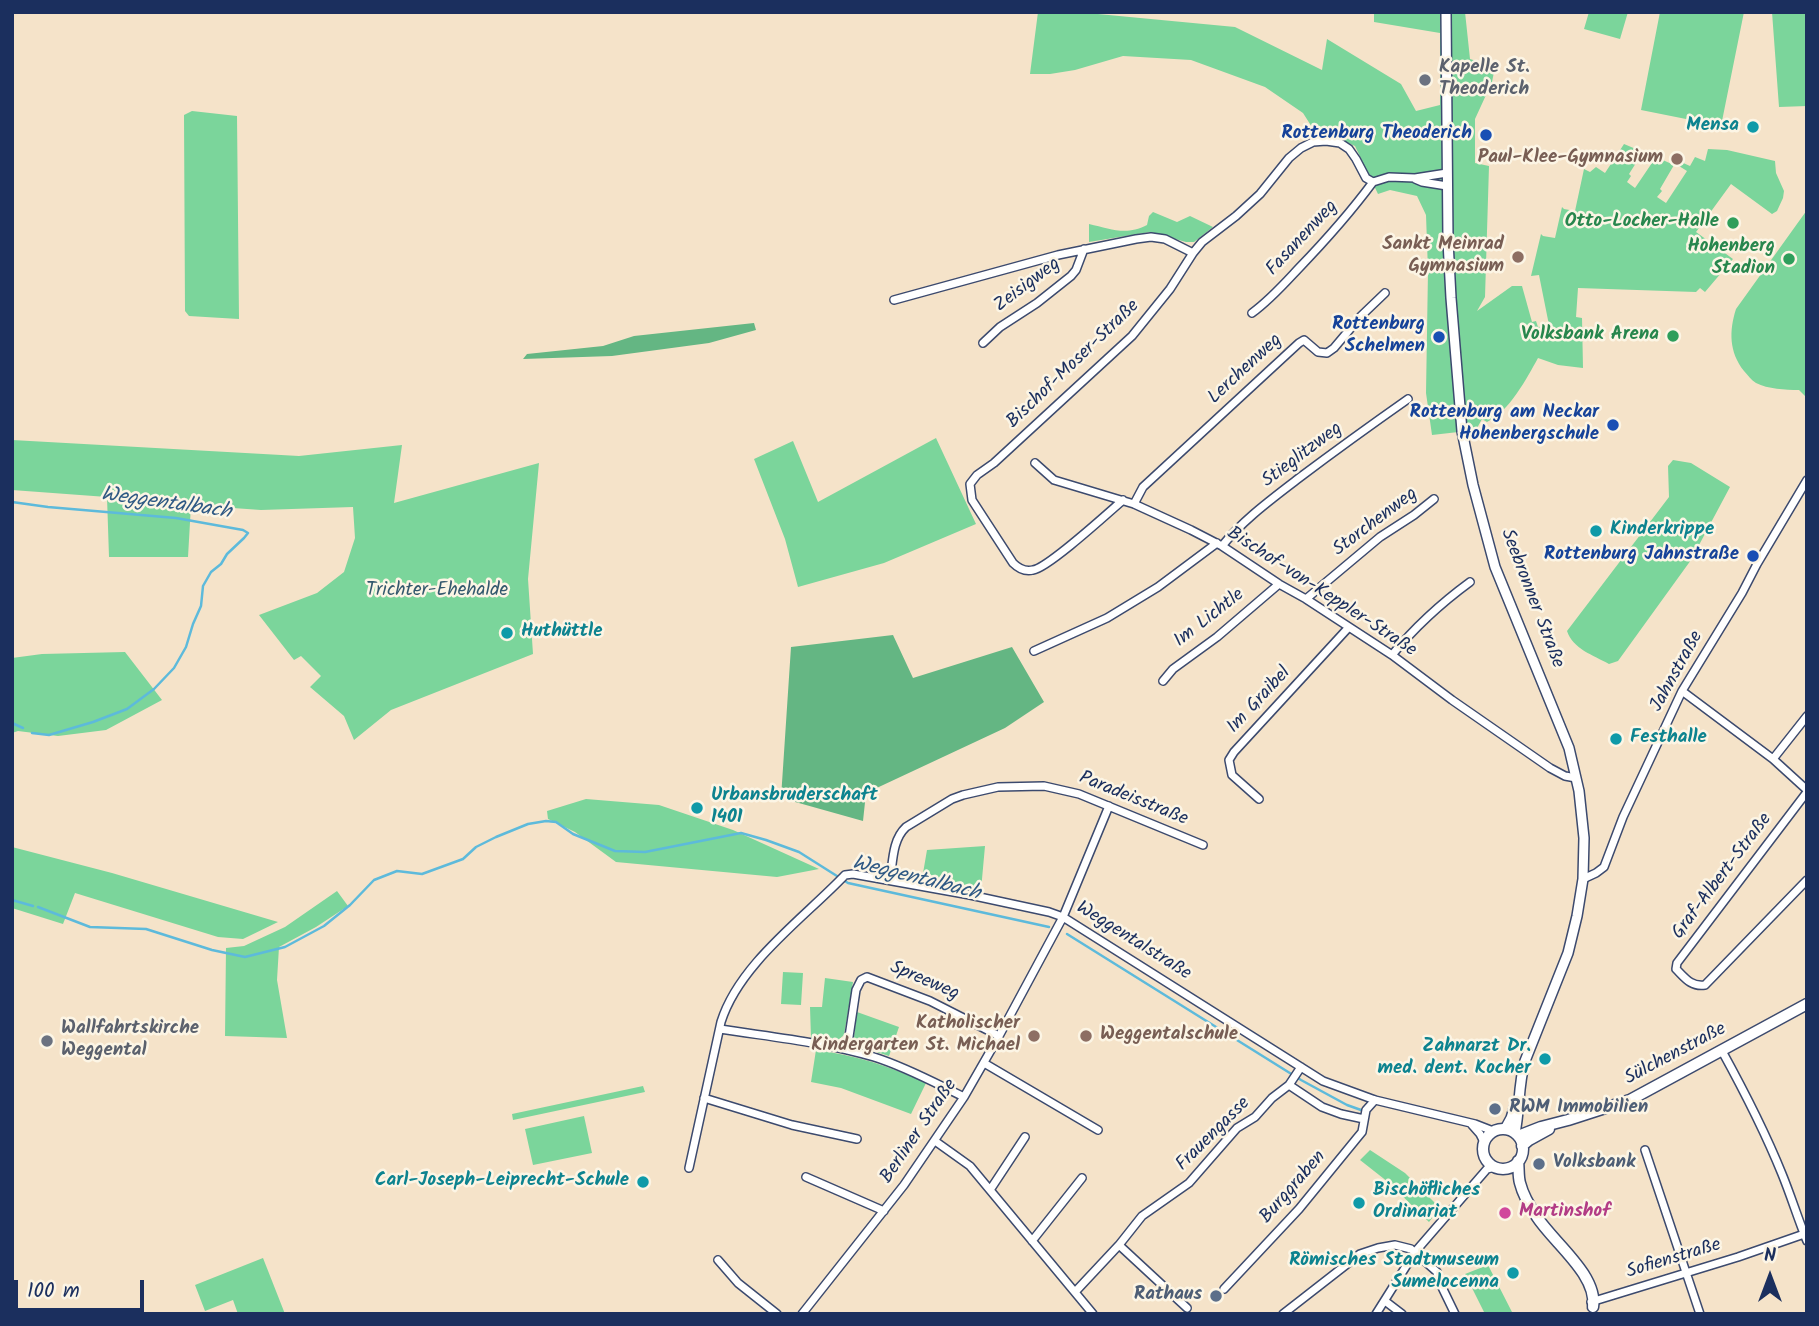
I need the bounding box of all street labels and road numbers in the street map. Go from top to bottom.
street label: Fasanenweg [1262,196,1344,282]
street label: Zeisigweg [990,254,1066,318]
street label: Bischof-Moser-Straße [1003,296,1145,434]
street label: Lerchenweg [1204,330,1288,410]
street label: Stieglitzweg [1258,418,1348,494]
street label: Storchenweg [1329,484,1423,562]
street label: Bischof-von-Keppler-Straße [1222,523,1420,663]
street label: Seebronner Straße [1494,526,1568,672]
street label: Im Lichtle [1170,585,1250,653]
street label: Jahnstraße [1647,628,1709,716]
street label: Im Graibel [1223,663,1297,739]
street label: Paradeisstraße [1075,768,1191,832]
street label: Graf-Albert-Straße [1668,809,1778,945]
street label: Weggentalstraße [1071,898,1195,986]
street label: Spreeweg [886,957,962,1007]
street label: Sülchenstraße [1621,1019,1731,1091]
street label: Berliner Straße [877,1075,963,1189]
street label: Frauengasse [1172,1093,1256,1177]
street label: Burggraben [1256,1147,1332,1229]
street label: Sofienstraße [1624,1235,1724,1285]

